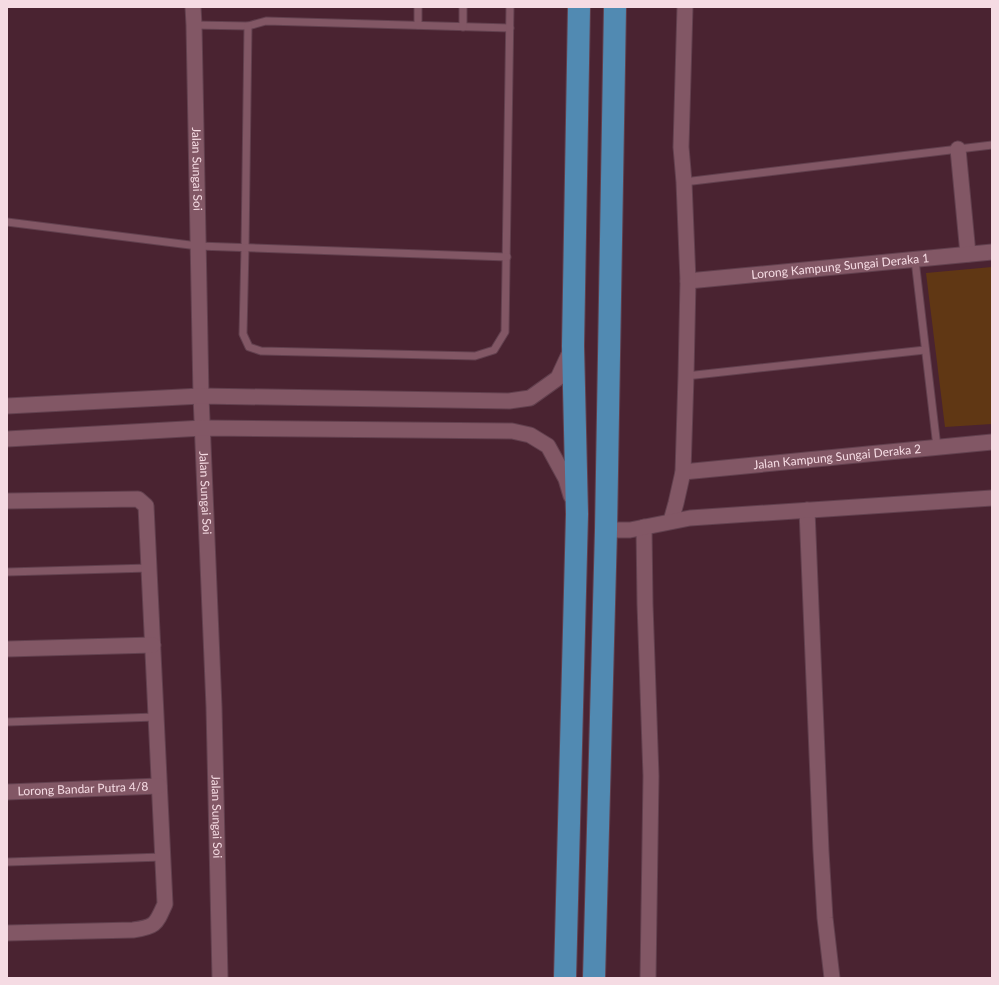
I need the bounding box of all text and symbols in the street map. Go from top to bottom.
street label: Jalan Sungai Soi [189,127,206,211]
street label: Lorong Kampung Sungai Deraka 1 [751,250,930,282]
street label: Jalan Kampung Sungai Deraka 2 [753,441,922,472]
street label: Jalan Sungai Soi [196,451,215,535]
street label: Jalan Sungai Soi [209,775,225,859]
street label: Lorong Bandar Putra 4/8 [17,778,149,799]

